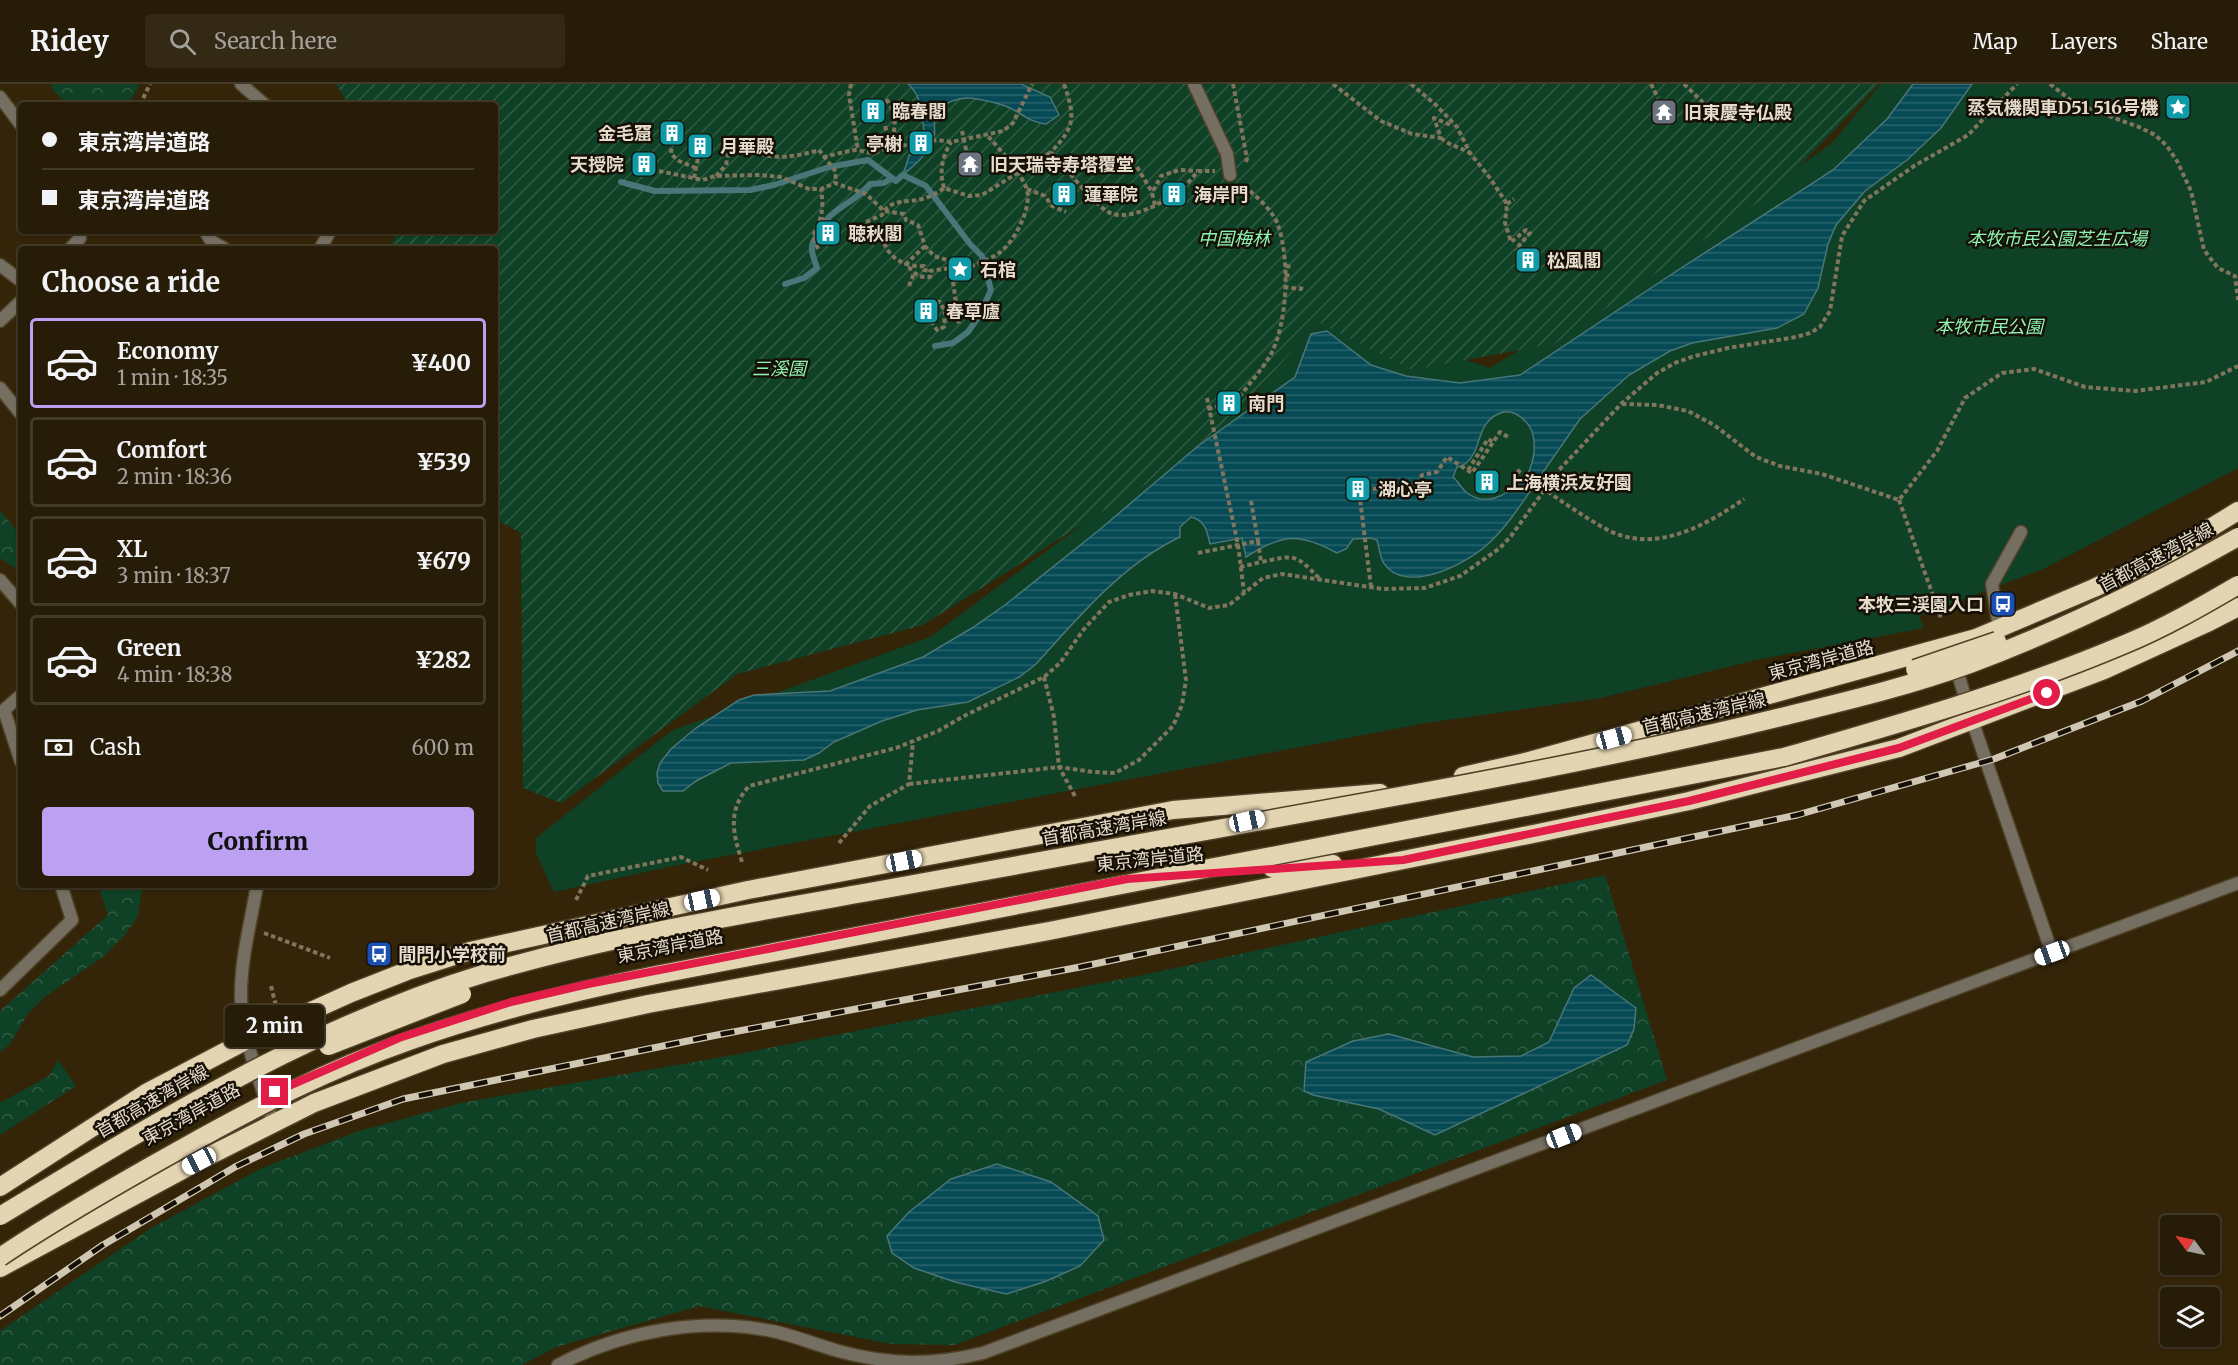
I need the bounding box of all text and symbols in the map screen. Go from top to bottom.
search box [145,14,565,68]
text: Ridey [30,23,109,59]
icon: search [166,25,199,58]
text: Search here [214,27,337,55]
text: Map [1973,28,2018,55]
text: Layers [2051,28,2118,55]
text: Share [2151,28,2208,55]
place icon: 蒸気機関車D51 516号機 [2163,92,2193,122]
building icon: 臨春閣 [858,96,888,126]
place label: 蒸気機関車D51 516号機 [1967,96,2159,119]
temple icon: 旧東慶寺仏殿 [1649,97,1679,127]
place label: 臨春閣 [892,100,946,123]
place label: 旧東慶寺仏殿 [1684,101,1792,124]
building icon: 金毛窟 [657,118,687,148]
place label: 金毛窟 [598,122,652,145]
text: 東京湾岸道路 [78,128,210,156]
building icon: 亭榭 [906,128,936,158]
building icon: 月華殿 [685,131,715,161]
place label: 亭榭 [866,132,902,155]
place label: 月華殿 [720,135,774,158]
building icon: 天授院 [629,149,659,179]
temple icon: 旧天瑞寺寿塔覆堂 [955,149,985,179]
place label: 天授院 [570,153,624,176]
place label: 旧天瑞寺寿塔覆堂 [990,153,1134,176]
building icon: 蓮華院 [1049,179,1079,209]
building icon: 海岸門 [1159,179,1189,209]
place label: 蓮華院 [1084,183,1138,206]
place label: 海岸門 [1194,183,1248,206]
text: 東京湾岸道路 [78,186,210,214]
building icon: 聴秋閣 [813,218,843,248]
place label: 聴秋閣 [848,222,902,245]
park label: 中国梅林 [1198,227,1272,250]
park label: 本牧市民公園芝生広場 [1967,227,2149,250]
building icon: 松風閣 [1513,245,1543,275]
place label: 松風閣 [1547,249,1601,272]
place icon: 石棺 [945,254,975,284]
place label: 石棺 [980,258,1016,281]
text: Choose a ride [42,265,220,299]
building icon: 春草廬 [911,296,941,326]
place label: 春草廬 [946,300,1000,323]
park label: 本牧市民公園 [1935,315,2046,338]
icon: car [45,336,99,390]
text: Economy [117,337,218,365]
text: ¥400 [411,349,471,377]
park label: 三溪園 [752,357,809,380]
text: 1 min · 18:35 [117,365,228,390]
building icon: 南門 [1214,388,1244,418]
place label: 南門 [1248,392,1284,415]
icon: car [45,435,99,489]
text: Comfort [117,436,207,464]
text: ¥539 [416,448,471,476]
text: 2 min · 18:36 [117,464,232,489]
building icon: 上海横浜友好園 [1472,467,1502,497]
place label: 上海横浜友好園 [1506,471,1632,494]
building icon: 湖心亭 [1343,474,1373,504]
place label: 湖心亭 [1378,478,1432,501]
street label: 首都高速湾岸線 [2095,517,2217,597]
icon: car [45,534,99,588]
text: XL [117,535,147,563]
text: ¥679 [416,547,471,575]
text: 3 min · 18:37 [117,563,231,588]
bus stop icon: 本牧三渓園入口 [1988,589,2018,619]
place label: 本牧三渓園入口 [1858,593,1984,616]
icon: car [45,633,99,687]
text: Green [117,634,181,662]
street label: 東京湾岸道路 [1766,635,1876,685]
text: ¥282 [415,646,471,674]
text: 4 min · 18:38 [117,662,232,687]
route start [2033,679,2060,706]
street label: 首都高速湾岸線 [1640,688,1768,738]
car [1594,725,1634,751]
icon: cash [42,731,75,764]
text: Cash [90,733,141,761]
text: 600 m [411,735,474,760]
street label: 首都高速湾岸線 [1040,806,1168,850]
button: Confirm [42,807,474,876]
car [1228,808,1266,834]
street label: 東京湾岸道路 [1095,842,1205,876]
car [885,849,923,873]
car [683,887,721,913]
street label: 首都高速湾岸線 [544,897,672,947]
street label: 東京湾岸道路 [615,924,725,968]
car [2032,938,2072,968]
bus stop icon: 間門小学校前 [364,939,394,969]
place label: 間門小学校前 [398,943,506,966]
callout: 2 min [226,1005,324,1047]
text: 2 min [246,1013,303,1038]
street label: 首都高速湾岸線 [92,1060,212,1142]
street label: 東京湾岸道路 [138,1078,244,1150]
route end [261,1078,288,1105]
car [1544,1121,1584,1151]
car [179,1145,219,1177]
north arrow [2160,1215,2220,1275]
map controls [2160,1215,2220,1347]
button: layers [2160,1287,2220,1347]

